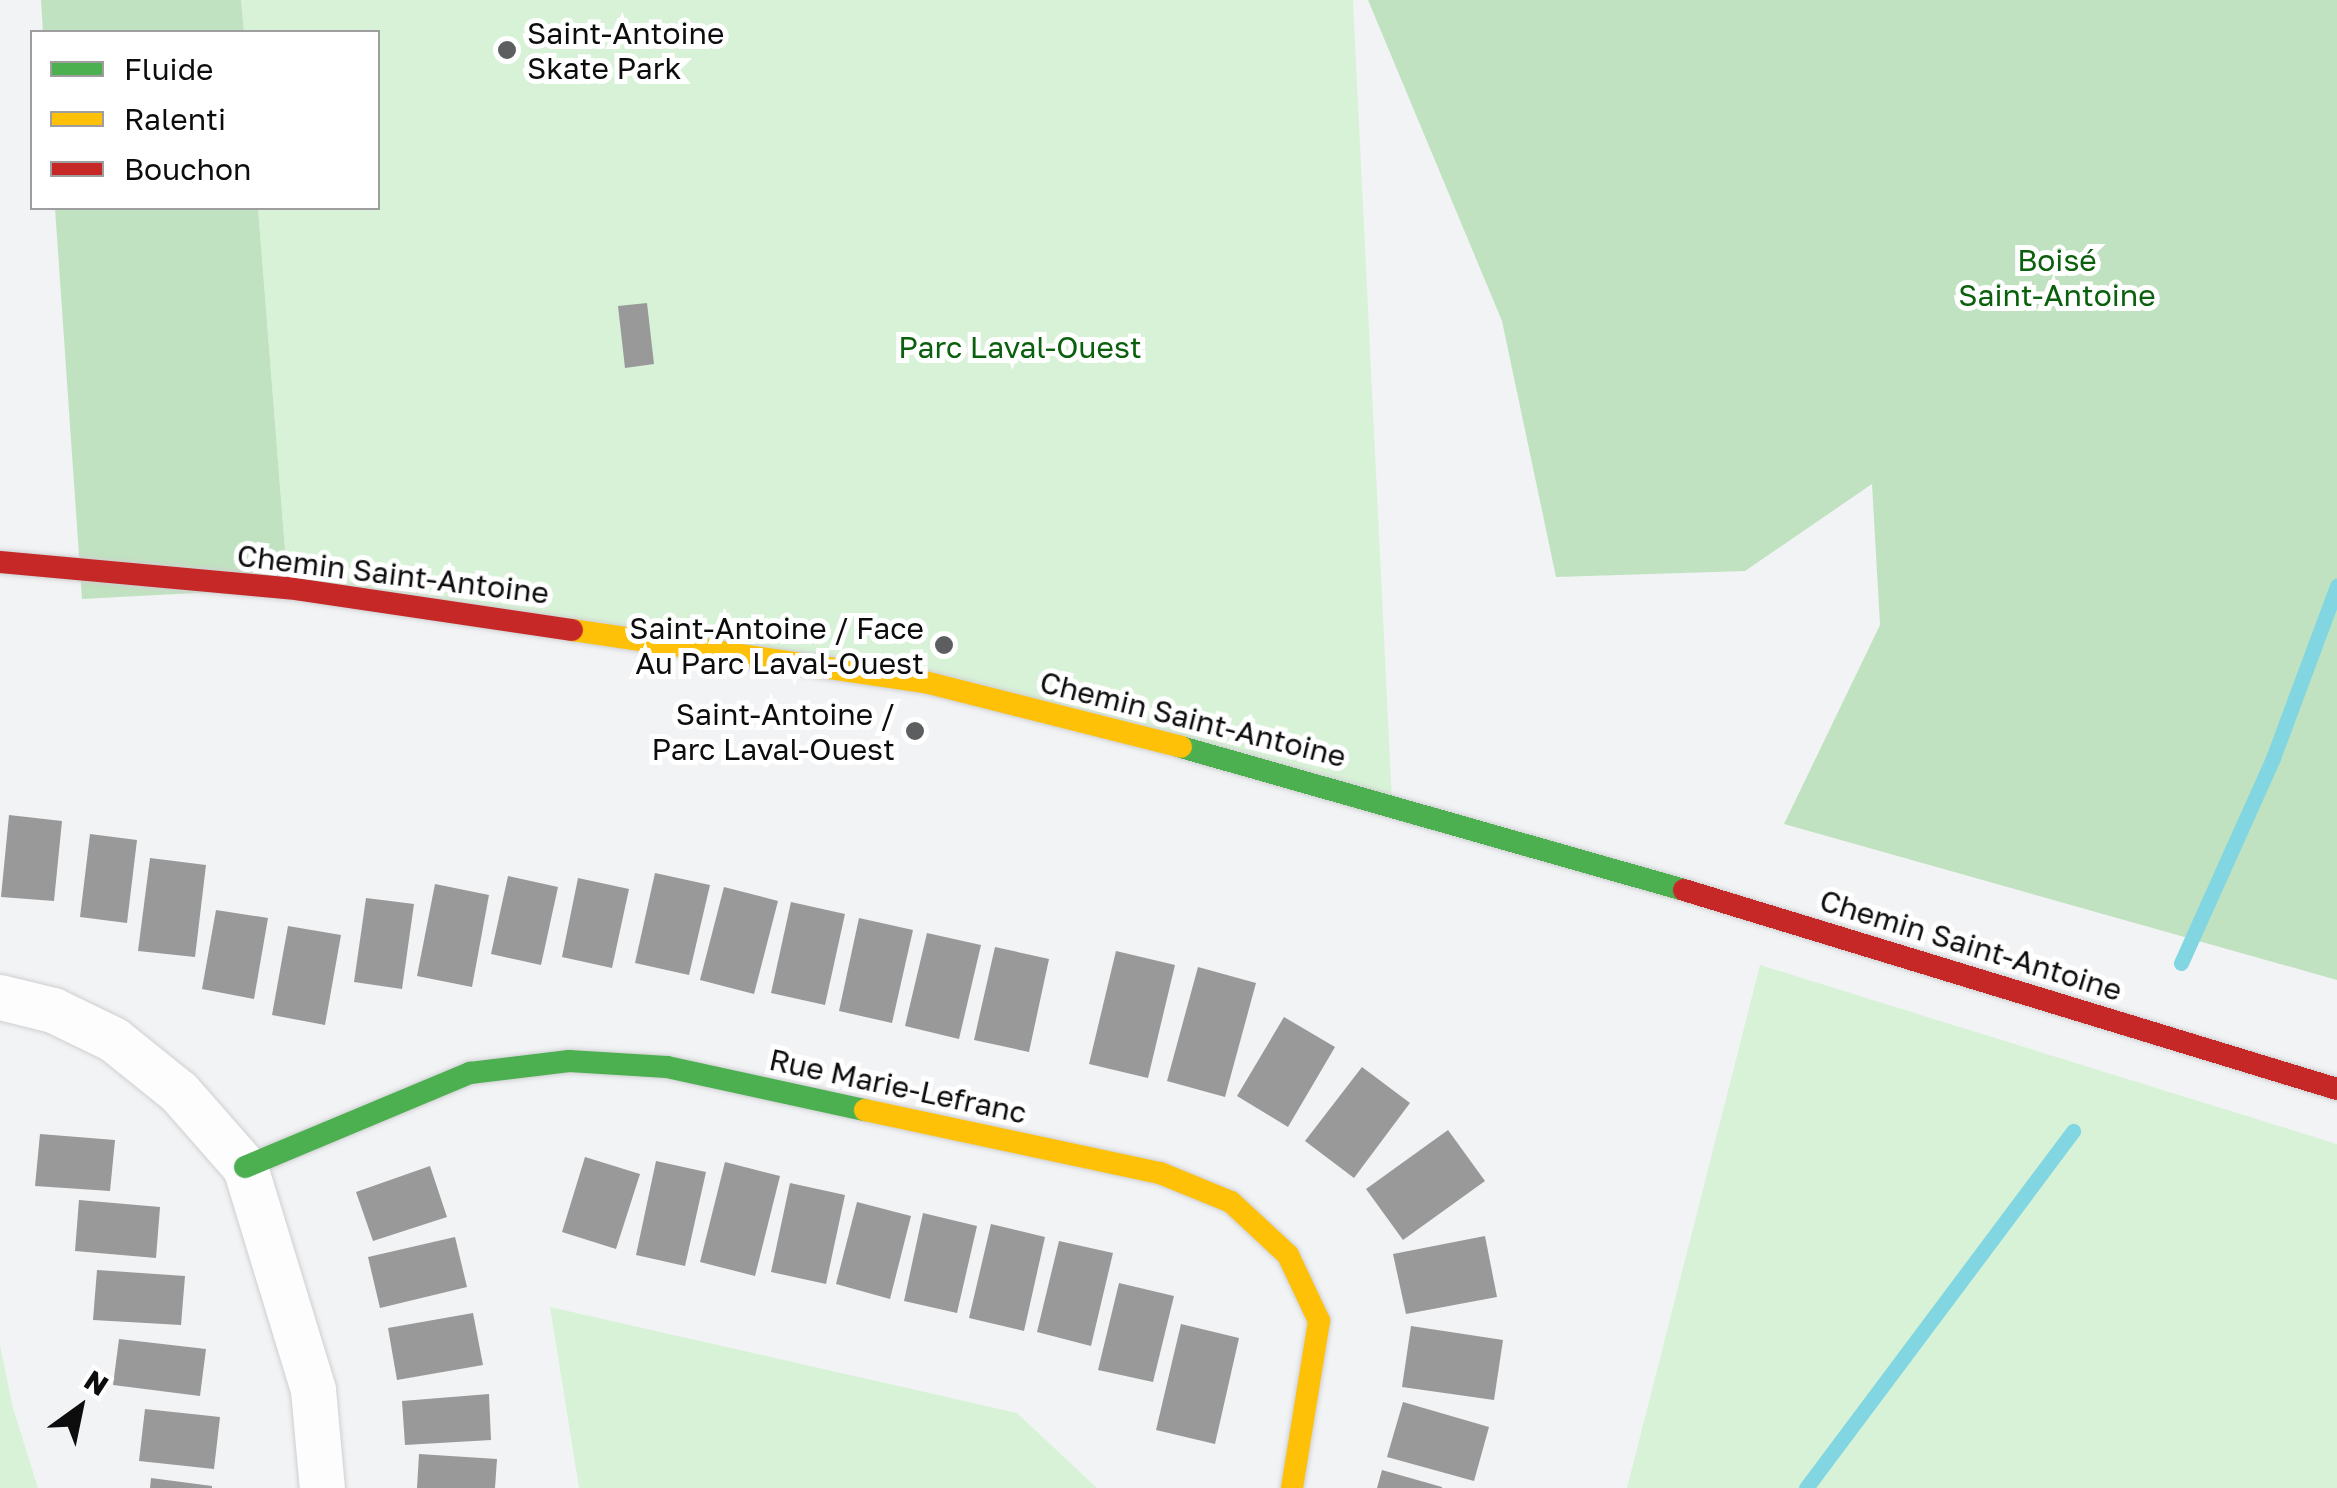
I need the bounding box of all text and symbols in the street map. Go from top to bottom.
place label: Saint-Antoine Skate Park [527,15,724,86]
legend [30,30,380,210]
marker: Saint-Antoine Skate Park [496,39,518,61]
text: Fluide [124,51,214,87]
text: Ralenti [124,101,226,137]
text: Bouchon [124,151,252,187]
park label: Boisé Saint-Antoine [1958,242,2156,312]
park label: Parc Laval-Ouest [898,329,1142,365]
street label: Chemin Saint-Antoine [235,537,551,611]
place label: Saint-Antoine / Face Au Parc Laval-Ouest [629,610,924,680]
marker: Saint-Antoine / Face Au Parc Laval-Ouest [933,634,955,656]
street label: Chemin Saint-Antoine [1036,664,1350,774]
place label: Saint-Antoine / Parc Laval-Ouest [651,696,895,766]
marker: Saint-Antoine / Parc Laval-Ouest [904,720,926,742]
street label: Chemin Saint-Antoine [1816,882,2126,1008]
street label: Rue Marie-Lefranc [766,1041,1030,1131]
north arrow [30,1358,130,1458]
text: N [79,1363,115,1402]

